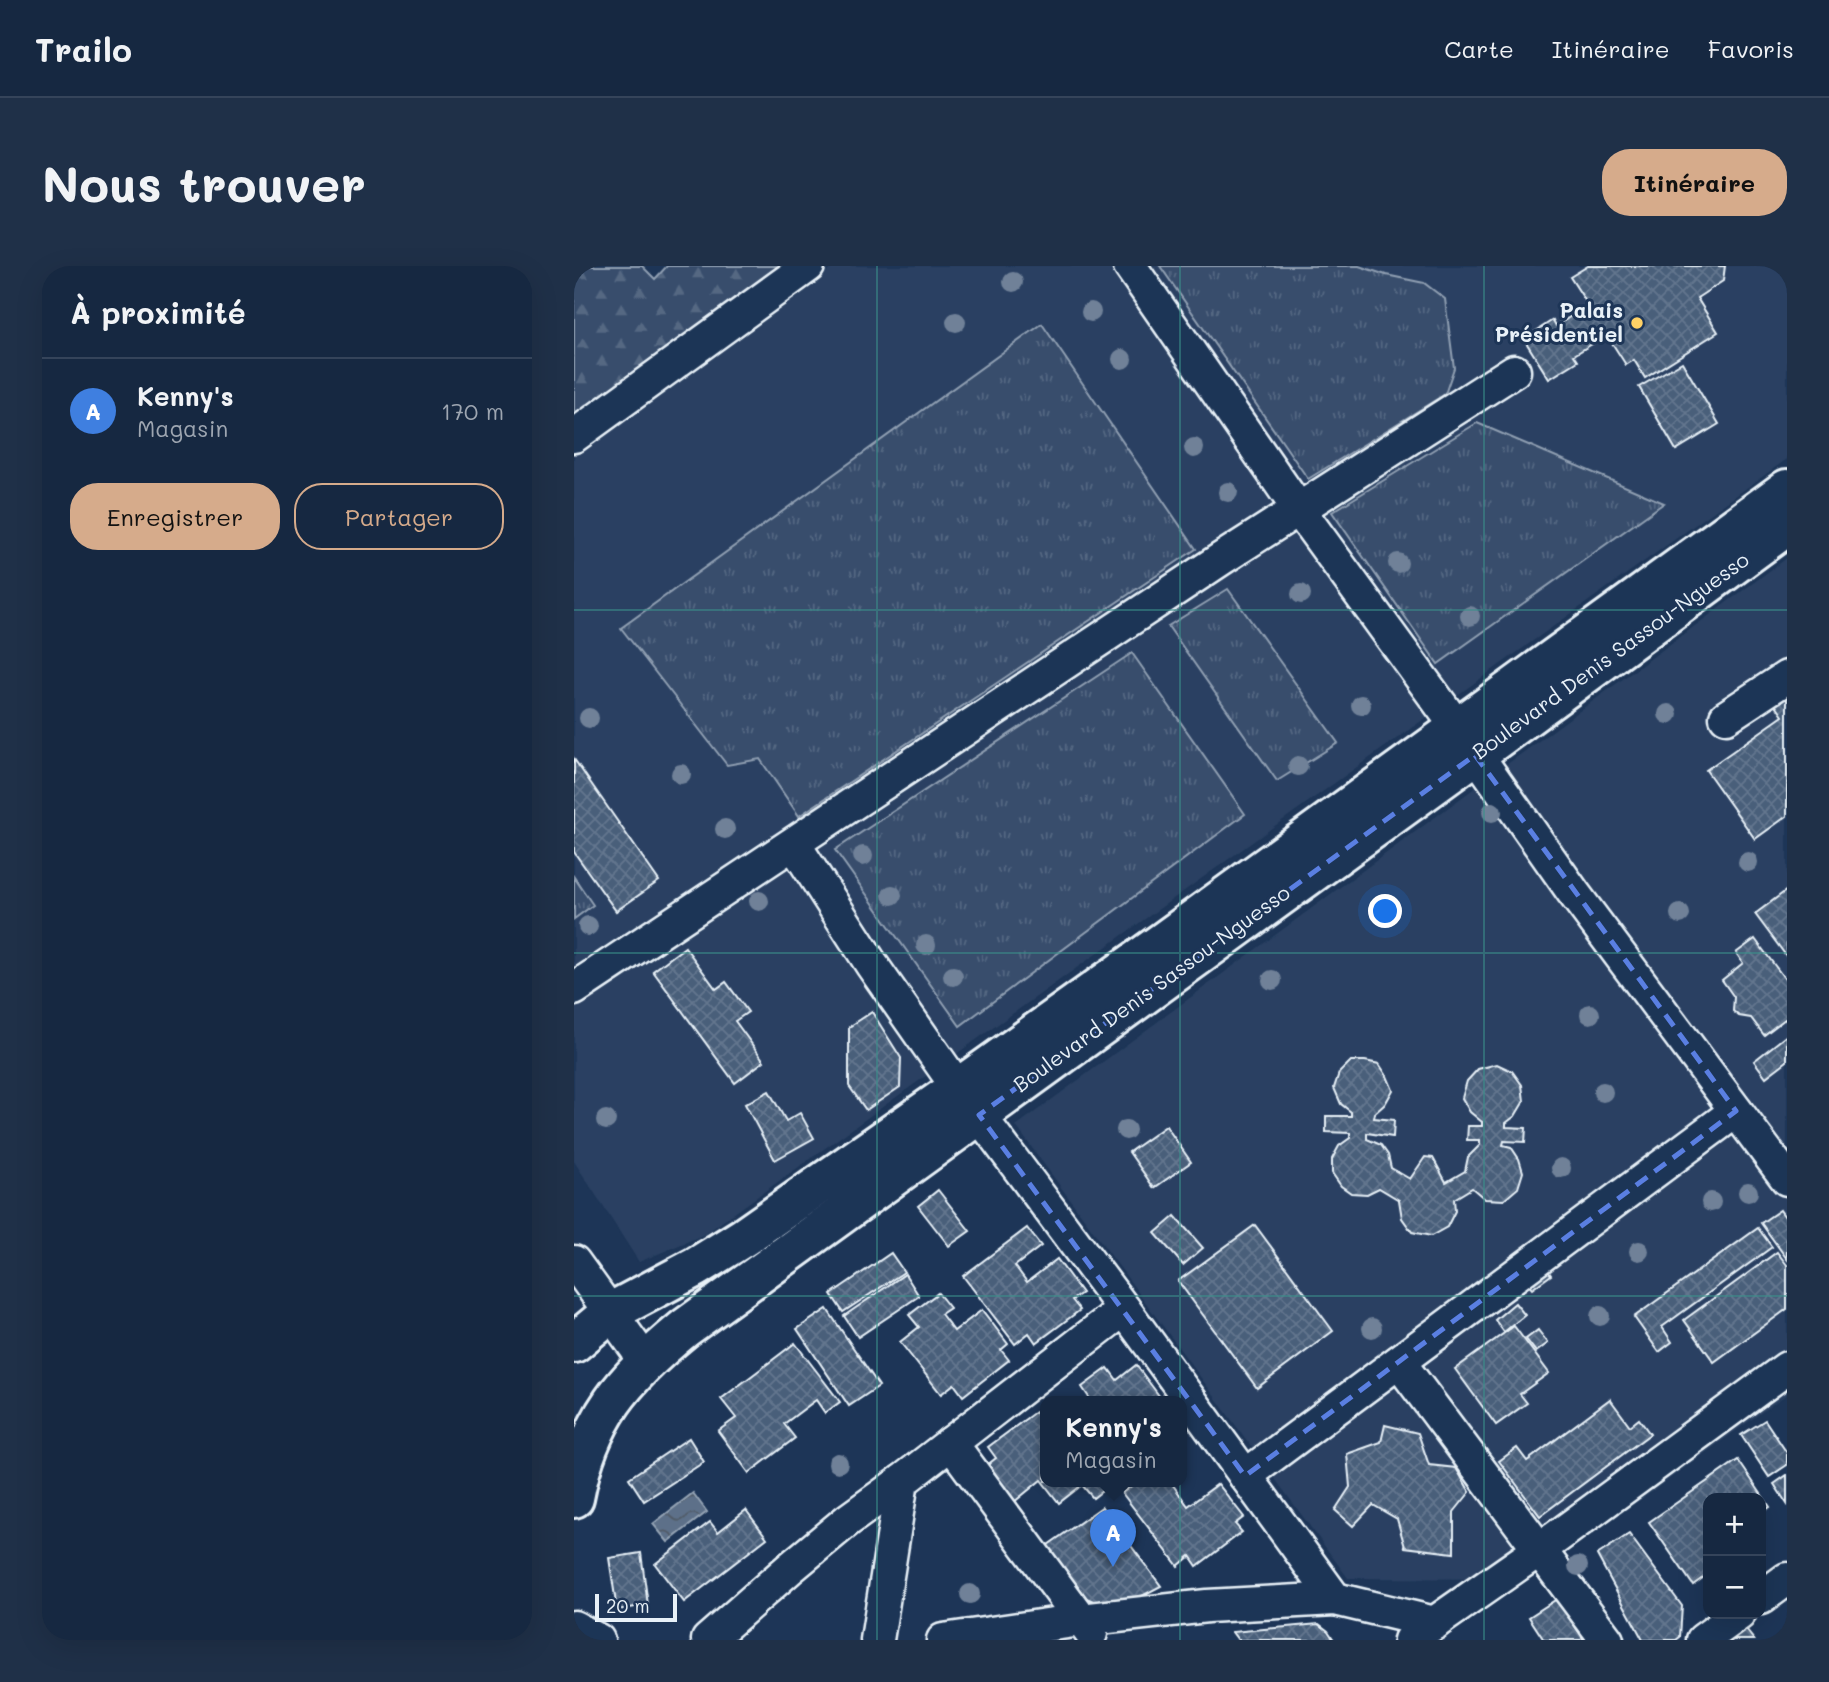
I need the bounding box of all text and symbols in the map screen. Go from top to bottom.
text: Trailo [35,27,132,70]
text: Carte [1444,33,1514,64]
text: Itinéraire [1552,33,1670,64]
text: Favoris [1708,33,1794,64]
button: Itinéraire [1602,149,1787,216]
text: Nous trouver [42,151,366,214]
text: À proximité [70,292,246,332]
place label: Palais Présidentiel [1495,296,1623,347]
marker: Palais Présidentiel [1629,315,1645,331]
text: Kenny's [137,379,234,413]
text: A [85,396,101,426]
text: 170 m [441,396,504,426]
text: Magasin [137,413,228,443]
button: Enregistrer [70,483,280,550]
button: Partager [294,483,504,550]
street label: Boulevard Denis Sassou-Nguesso [1466,545,1754,764]
street label: Boulevard Denis Sassou-Nguesso [1007,878,1295,1097]
your location [1368,894,1402,928]
popup [1040,1396,1187,1487]
text: Kenny's [1065,1410,1162,1444]
text: Magasin [1065,1444,1157,1474]
map controls [1703,1493,1766,1619]
button: + [1703,1493,1766,1556]
pin: A [1090,1509,1136,1567]
button: − [1703,1556,1766,1619]
scale bar [595,1591,677,1623]
text: 20 m [606,1593,650,1618]

